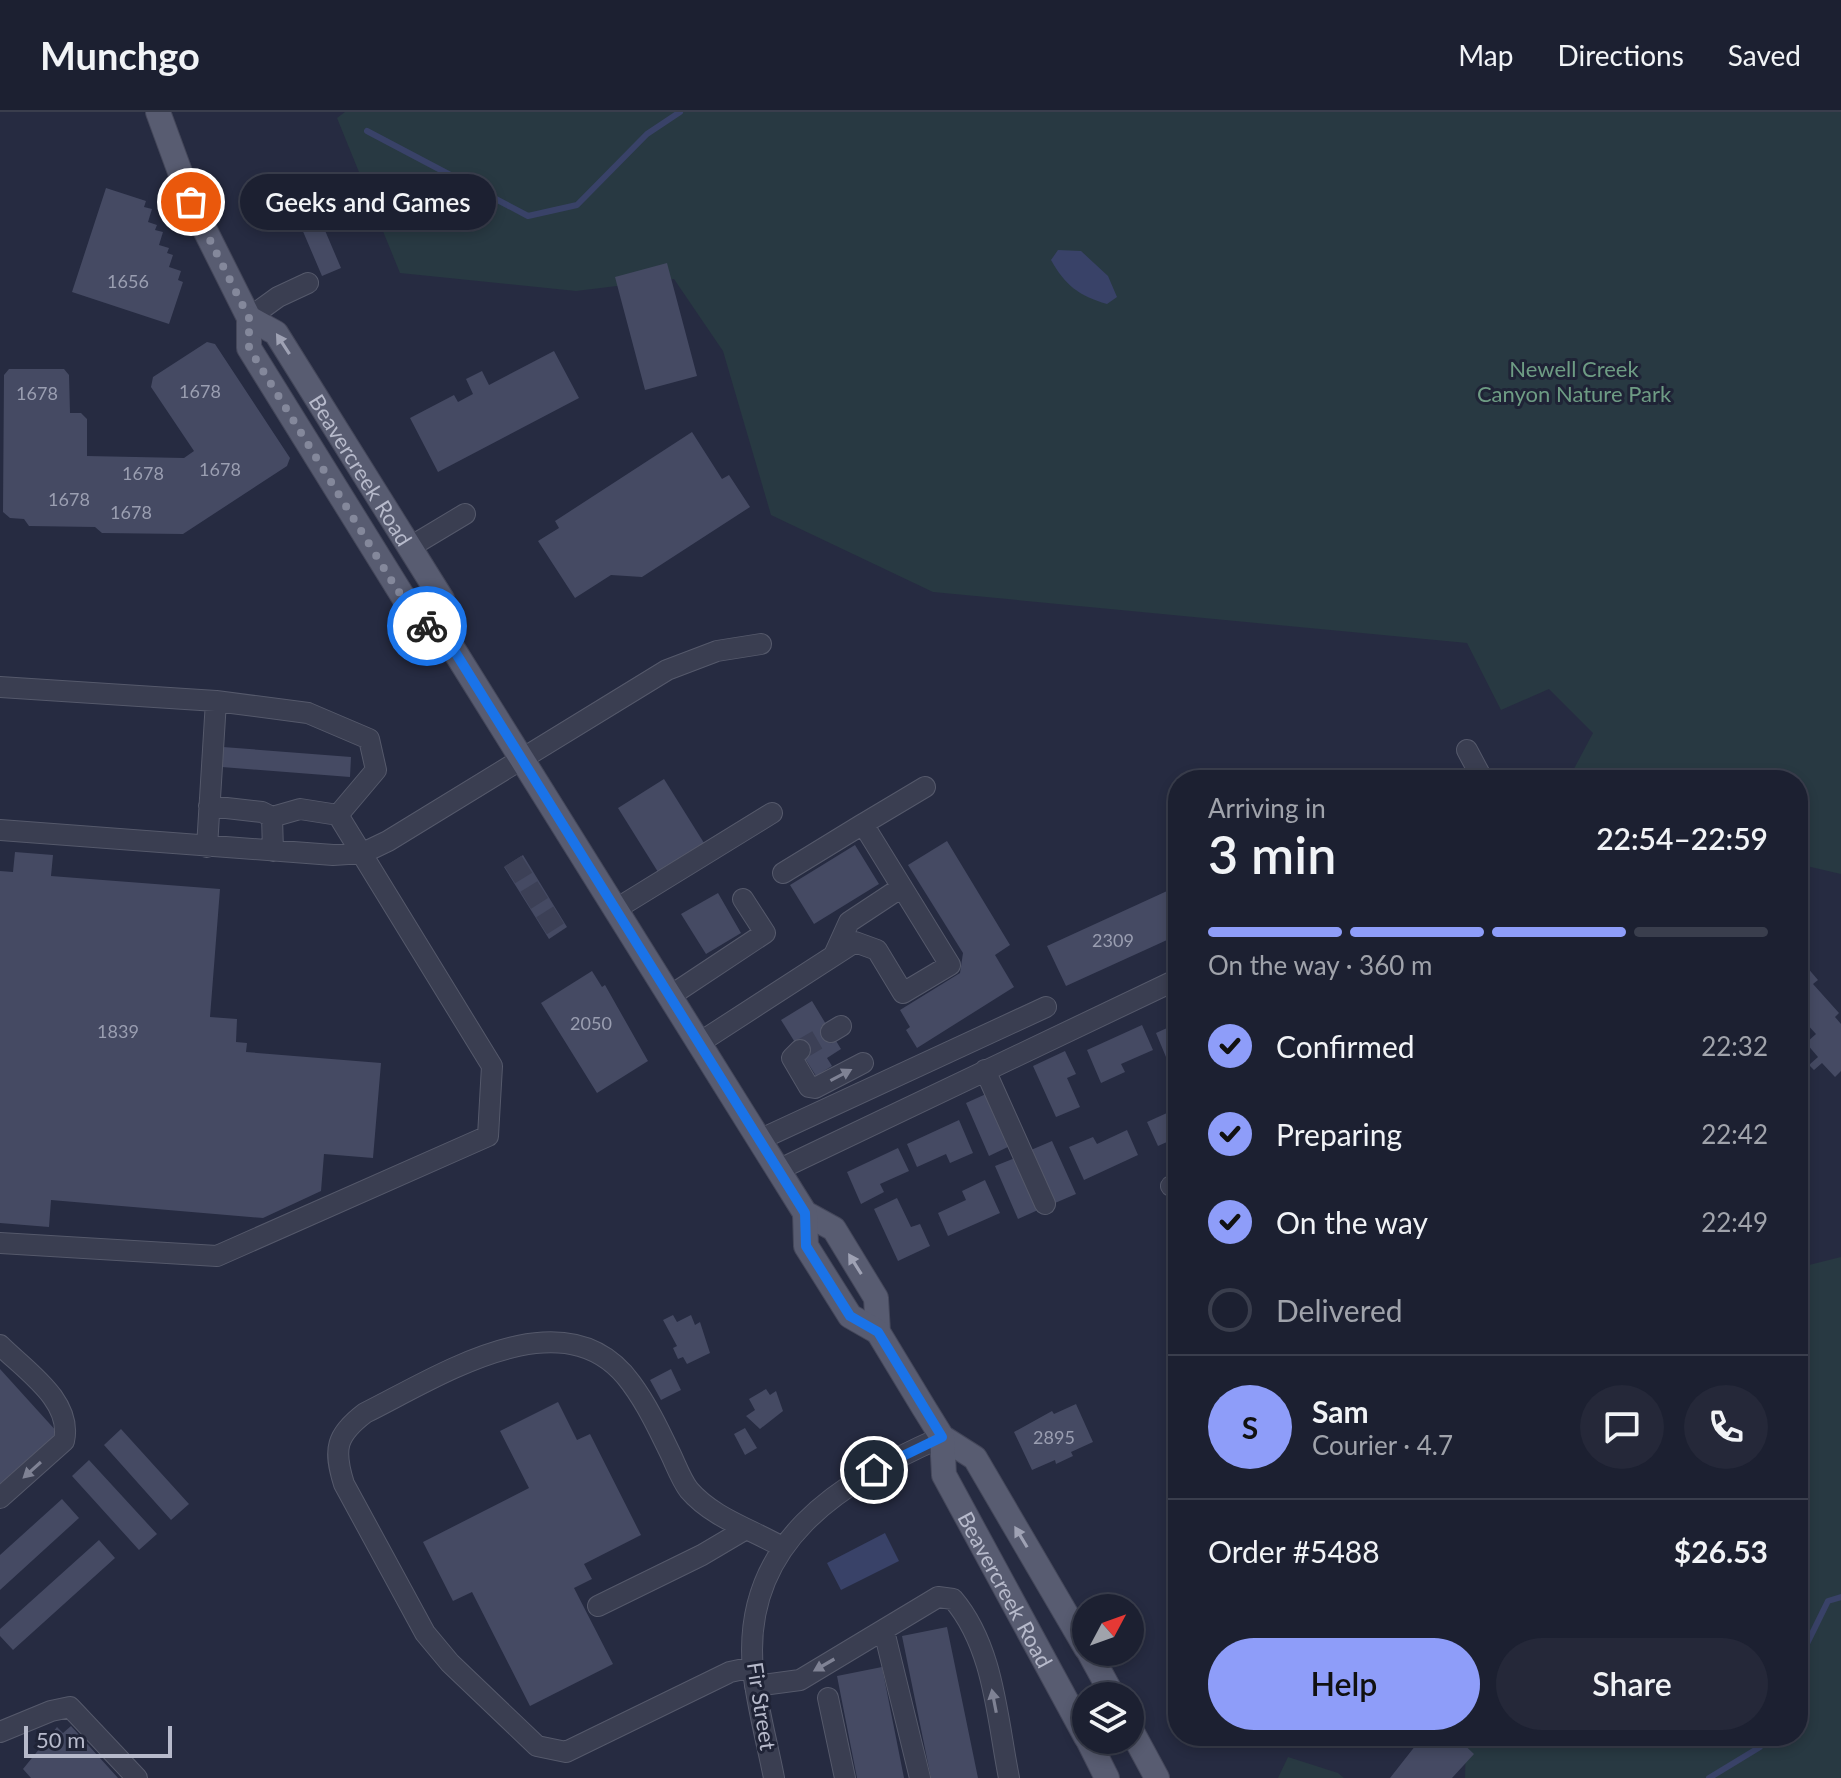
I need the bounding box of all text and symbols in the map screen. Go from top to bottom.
text: Munchgo [40,32,200,78]
text: Map [1458,38,1513,72]
text: Directions [1557,38,1684,72]
text: Saved [1728,38,1801,72]
pin [157,168,225,236]
callout: Geeks and Games [239,174,495,230]
icon: bag [169,180,213,224]
text: Geeks and Games [265,186,471,218]
house number: 1656 [107,270,149,292]
one-way arrow [276,333,291,354]
park label: Newell Creek Canyon Nature Park [1477,355,1672,407]
house number: 1678 [179,380,221,402]
house number: 1678 [16,382,58,404]
street label: Beavercreek Road [304,389,419,550]
house number: 1678 [199,458,241,480]
house number: 1678 [122,462,164,484]
house number: 1678 [48,488,90,510]
house number: 1678 [110,501,152,523]
courier [387,586,467,666]
icon: bike [405,604,449,648]
text: Arriving in [1208,792,1326,824]
text: 22:54–22:59 [1596,820,1768,856]
text: 3 min [1208,823,1336,885]
house number: 2309 [1092,929,1134,951]
text: On the way · 360 m [1208,949,1432,981]
house number: 2050 [570,1012,612,1034]
house number: 1839 [97,1020,139,1042]
icon: check [1208,1024,1252,1068]
text: Confirmed [1276,1028,1415,1064]
text: 22:32 [1701,1030,1768,1062]
one-way arrow [830,1068,853,1081]
icon: check [1208,1112,1252,1156]
text: Preparing [1276,1116,1402,1152]
text: 22:42 [1701,1118,1768,1150]
icon: check [1208,1200,1252,1244]
text: On the way [1276,1204,1428,1240]
text: 22:49 [1701,1206,1768,1238]
one-way arrow [849,1253,863,1275]
text: Delivered [1276,1292,1403,1328]
button: chat [1580,1385,1664,1469]
button: phone [1684,1385,1768,1469]
text: Sam [1312,1393,1369,1429]
text: S [1242,1409,1258,1445]
house number: 2895 [1033,1426,1075,1448]
text: Courier · 4.7 [1312,1429,1453,1461]
pin [840,1436,908,1504]
icon: home [852,1448,896,1492]
one-way arrow [23,1460,42,1478]
street label: Beavercreek Road [953,1506,1059,1672]
one-way arrow [1014,1526,1028,1548]
text: Order #5488 [1208,1533,1380,1569]
text: $26.53 [1674,1533,1768,1569]
north arrow [1072,1594,1144,1666]
map controls [1072,1594,1144,1754]
button: Help [1208,1638,1480,1730]
button: Share [1496,1638,1768,1730]
one-way arrow [813,1658,835,1672]
street label: Fir Street [742,1660,782,1752]
button: layers [1072,1682,1144,1754]
one-way arrow [987,1689,1000,1714]
scale bar [24,1722,172,1758]
text: 50 m [36,1726,85,1753]

